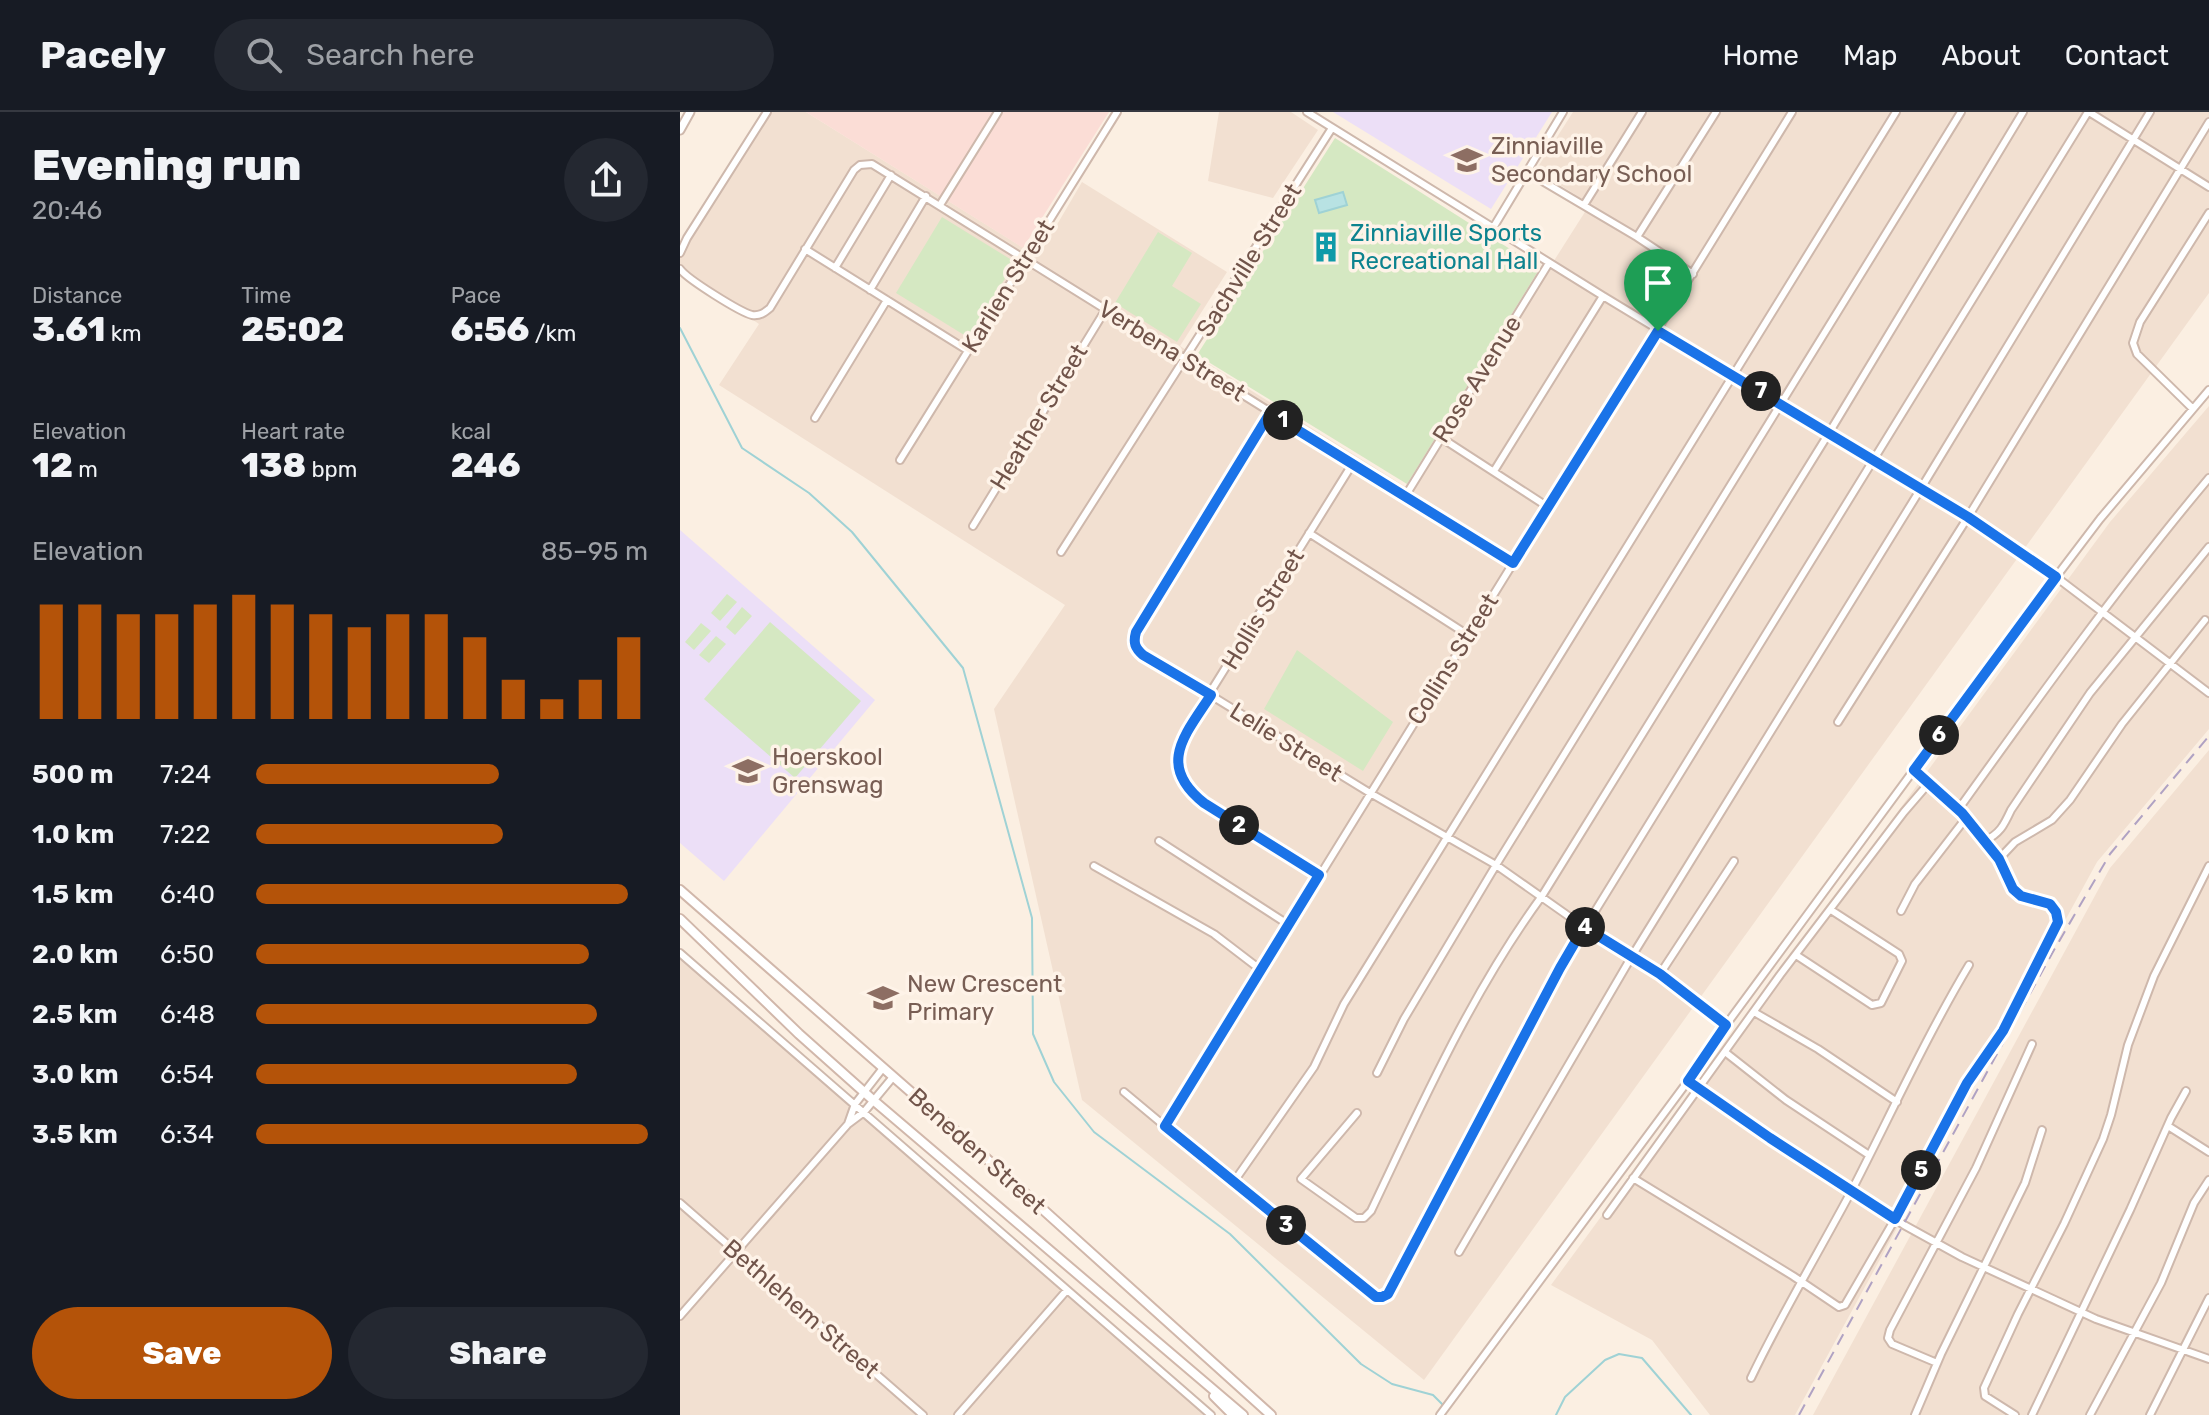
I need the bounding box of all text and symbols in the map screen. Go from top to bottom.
search box [214,19,774,91]
text: Pacely [40,32,166,78]
icon: search [242,33,286,77]
text: Search here [306,37,475,73]
text: Home [1722,39,1799,72]
text: Map [1843,39,1897,72]
text: About [1941,39,2021,72]
text: Contact [2065,39,2169,72]
place label: Zinniaville Secondary School [1491,132,1692,188]
button: share [564,138,648,222]
text: Evening run [32,139,301,191]
school or university icon: Zinniaville Secondary School [1450,143,1484,177]
street label: Sachville Street [1191,178,1307,342]
text: 20:46 [32,195,102,226]
street label: Karlien Street [956,214,1060,358]
place label: Zinniaville Sports Recreational Hall [1350,219,1542,275]
building icon: Zinniaville Sports Recreational Hall [1309,230,1343,264]
pin [1624,249,1692,331]
icon: arrive [1636,261,1680,305]
text: Distance [32,282,122,309]
text: Time [241,282,291,309]
text: Pace [451,282,501,309]
street label: Verbena Street [1093,295,1251,407]
text: 3.61 [32,309,105,350]
text: 25:02 [241,309,344,350]
text: 6:56 [451,309,529,350]
street label: Rose Avenue [1427,310,1527,448]
text: km [105,320,142,347]
text: /km [529,320,576,347]
street label: Heather Street [985,339,1093,495]
pin: 7 [1741,371,1781,411]
text: 7 [1755,377,1767,404]
pin: 1 [1263,400,1303,440]
text: 1 [1278,406,1288,433]
text: Elevation [32,418,126,445]
text: Heart rate [241,418,345,445]
text: kcal [451,418,491,445]
text: 12 [32,445,73,486]
text: 138 [241,445,306,486]
text: 246 [451,445,521,486]
text: m [73,456,98,483]
text: bpm [306,456,357,483]
text: Elevation [32,536,143,567]
text: 85–95 m [541,536,648,567]
street label: Hollis Street [1216,544,1310,674]
street label: Collins Street [1402,588,1504,730]
street label: Lelie Street [1225,696,1347,788]
pin: 6 [1919,715,1959,755]
text: 6 [1932,721,1946,748]
place label: Hoerskool Grenswag [772,743,884,799]
school or university icon: Hoerskool Grenswag [731,754,765,788]
text: 500 m [32,759,114,790]
text: 7:24 [160,759,211,790]
pin: 2 [1219,805,1259,845]
text: 2 [1232,811,1246,838]
text: 1.0 km [32,819,114,850]
text: 7:22 [160,819,211,850]
text: 1.5 km [32,879,114,910]
text: 6:40 [160,879,215,910]
pin: 4 [1565,907,1605,947]
text: 4 [1577,913,1593,940]
text: 2.0 km [32,939,118,970]
text: 6:50 [160,939,214,970]
place label: New Crescent Primary [907,970,1062,1026]
school or university icon: New Crescent Primary [866,981,900,1015]
text: 2.5 km [32,999,118,1030]
text: 6:48 [160,999,215,1030]
text: 3.0 km [32,1059,119,1090]
text: 6:54 [160,1059,214,1090]
street label: Beneden Street [903,1082,1051,1220]
text: 3.5 km [32,1119,118,1150]
text: 6:34 [160,1119,214,1150]
pin: 5 [1901,1150,1941,1190]
text: 5 [1914,1156,1928,1183]
pin: 3 [1266,1205,1306,1245]
text: 3 [1279,1211,1293,1238]
street label: Bethlehem Street [717,1234,885,1384]
button: Save [32,1307,332,1399]
button: Share [348,1307,648,1399]

